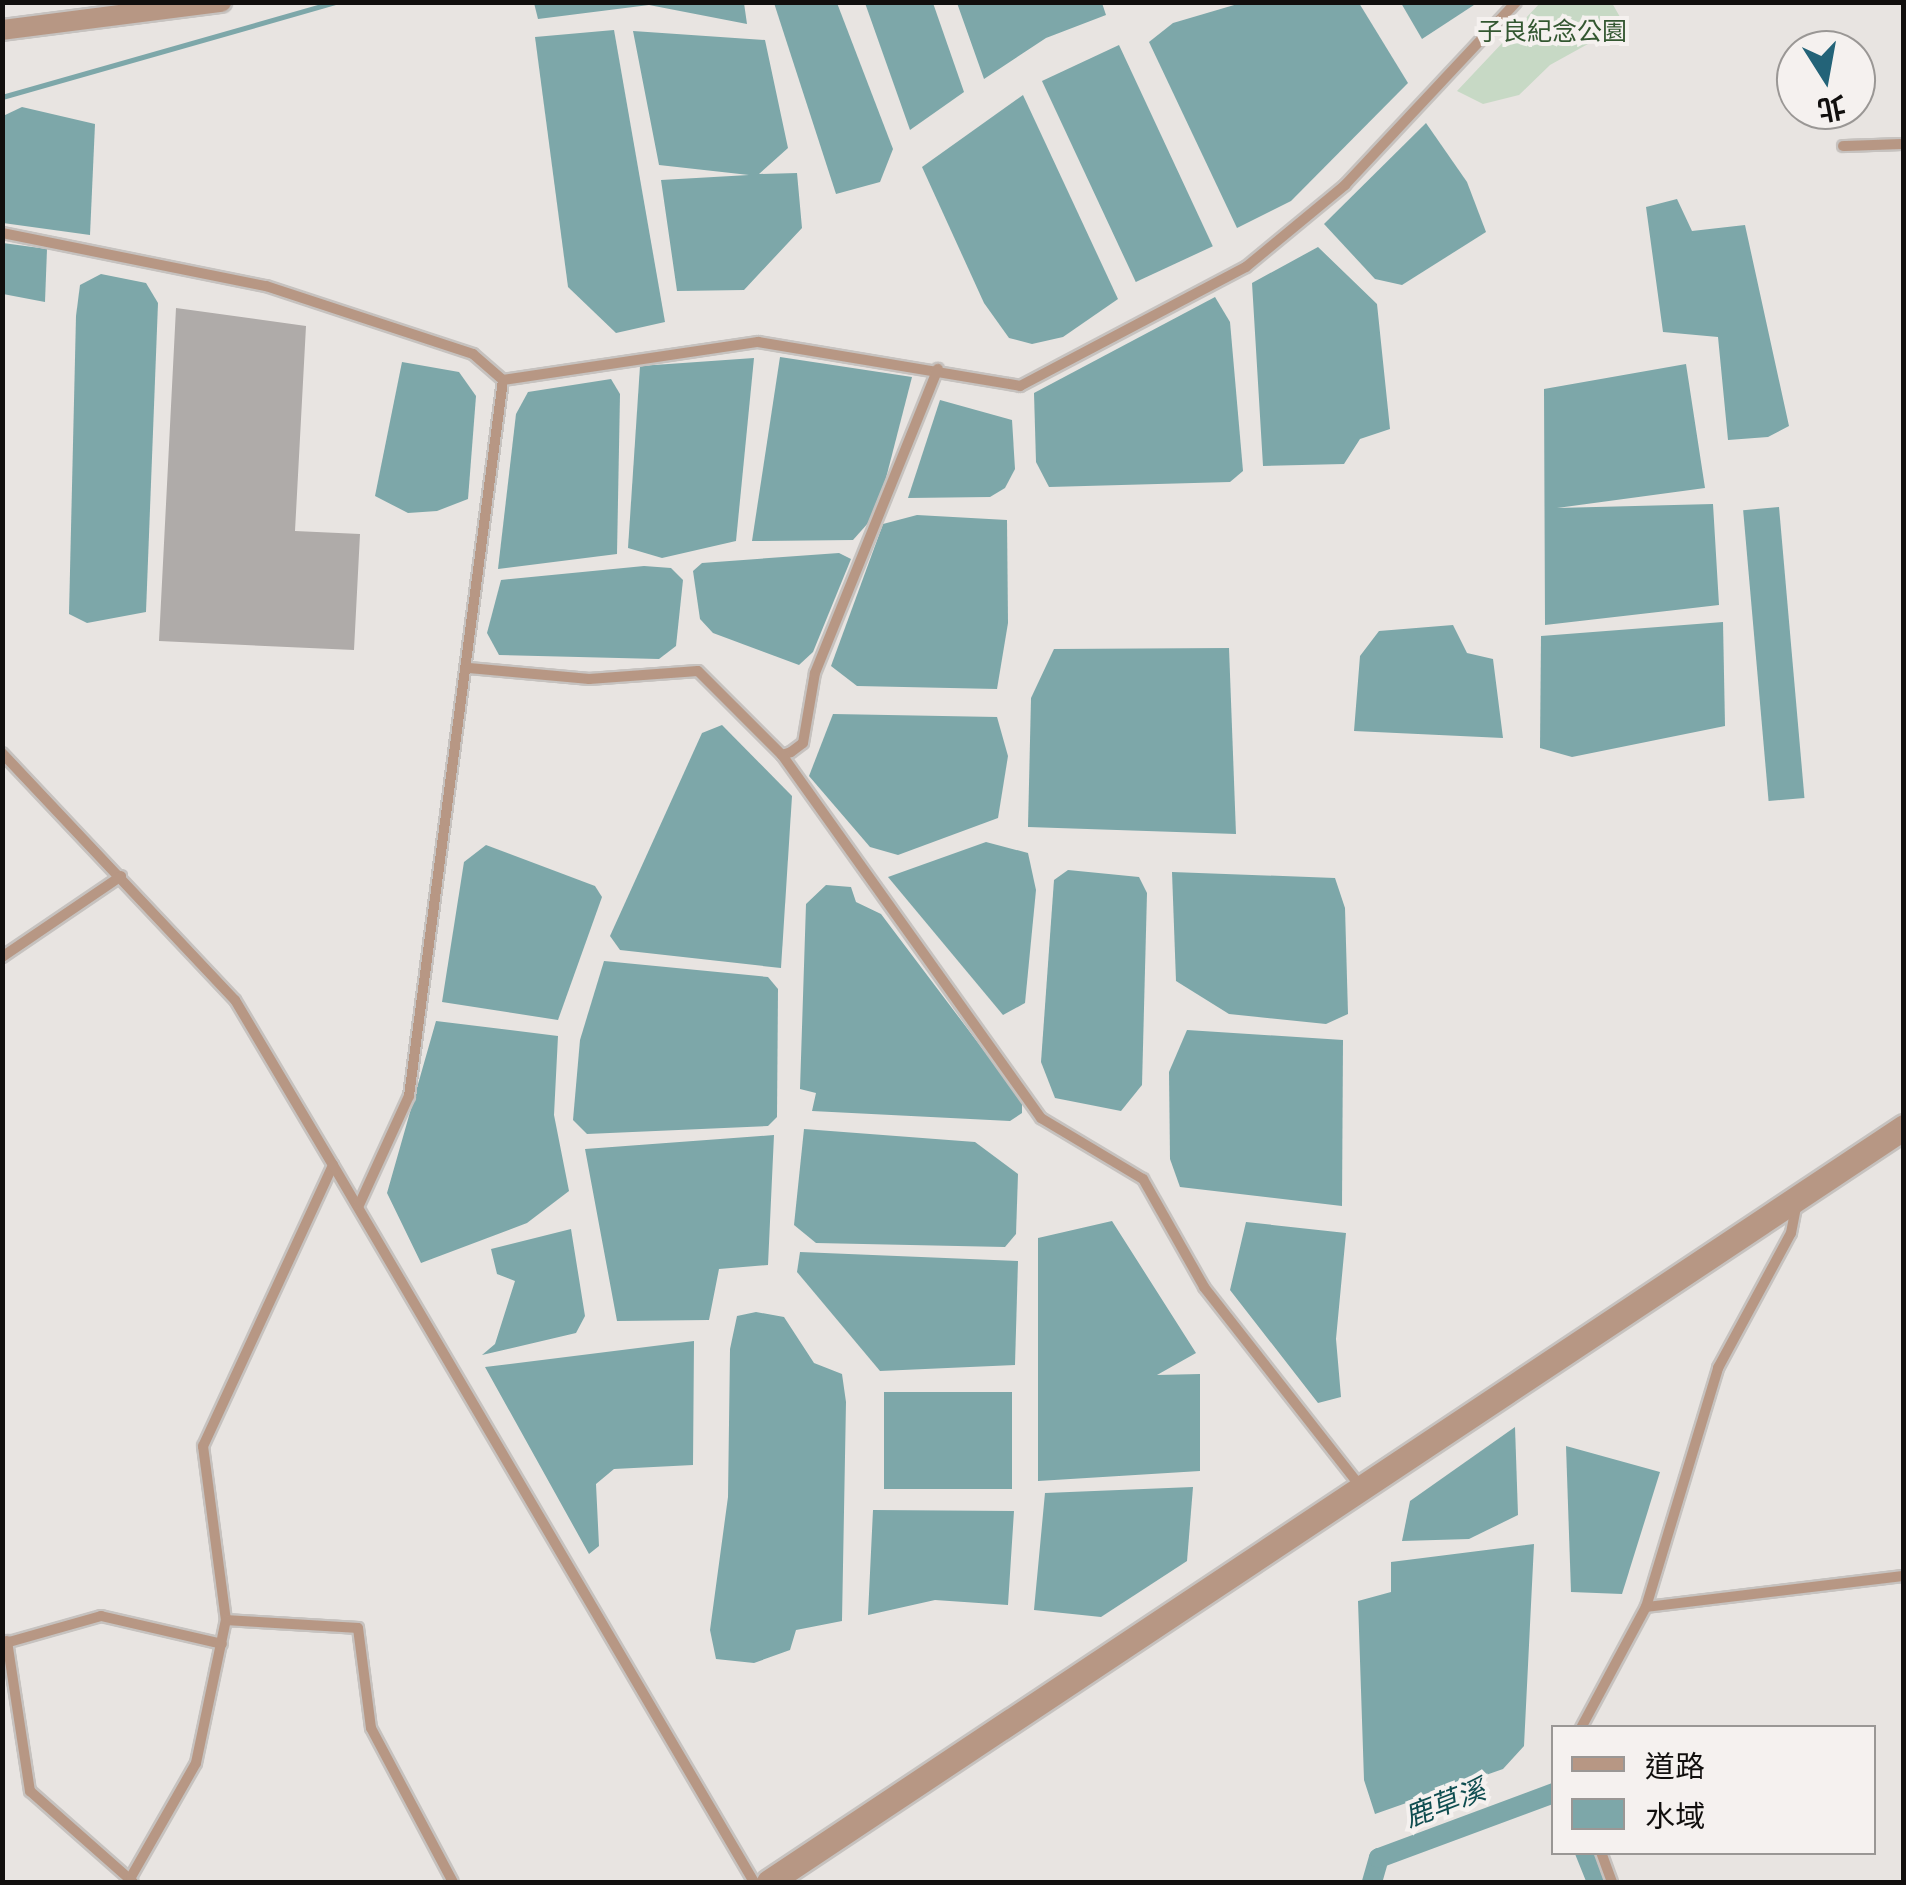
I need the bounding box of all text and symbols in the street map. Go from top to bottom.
park label: 子良紀念公園 [1477,16,1627,46]
north arrow [1776,30,1876,130]
text: 北 [1815,90,1848,126]
legend [1551,1725,1876,1855]
text: 道路 [1645,1750,1705,1783]
water label: 鹿草溪 [1400,1773,1490,1835]
text: 水域 [1645,1800,1705,1833]

